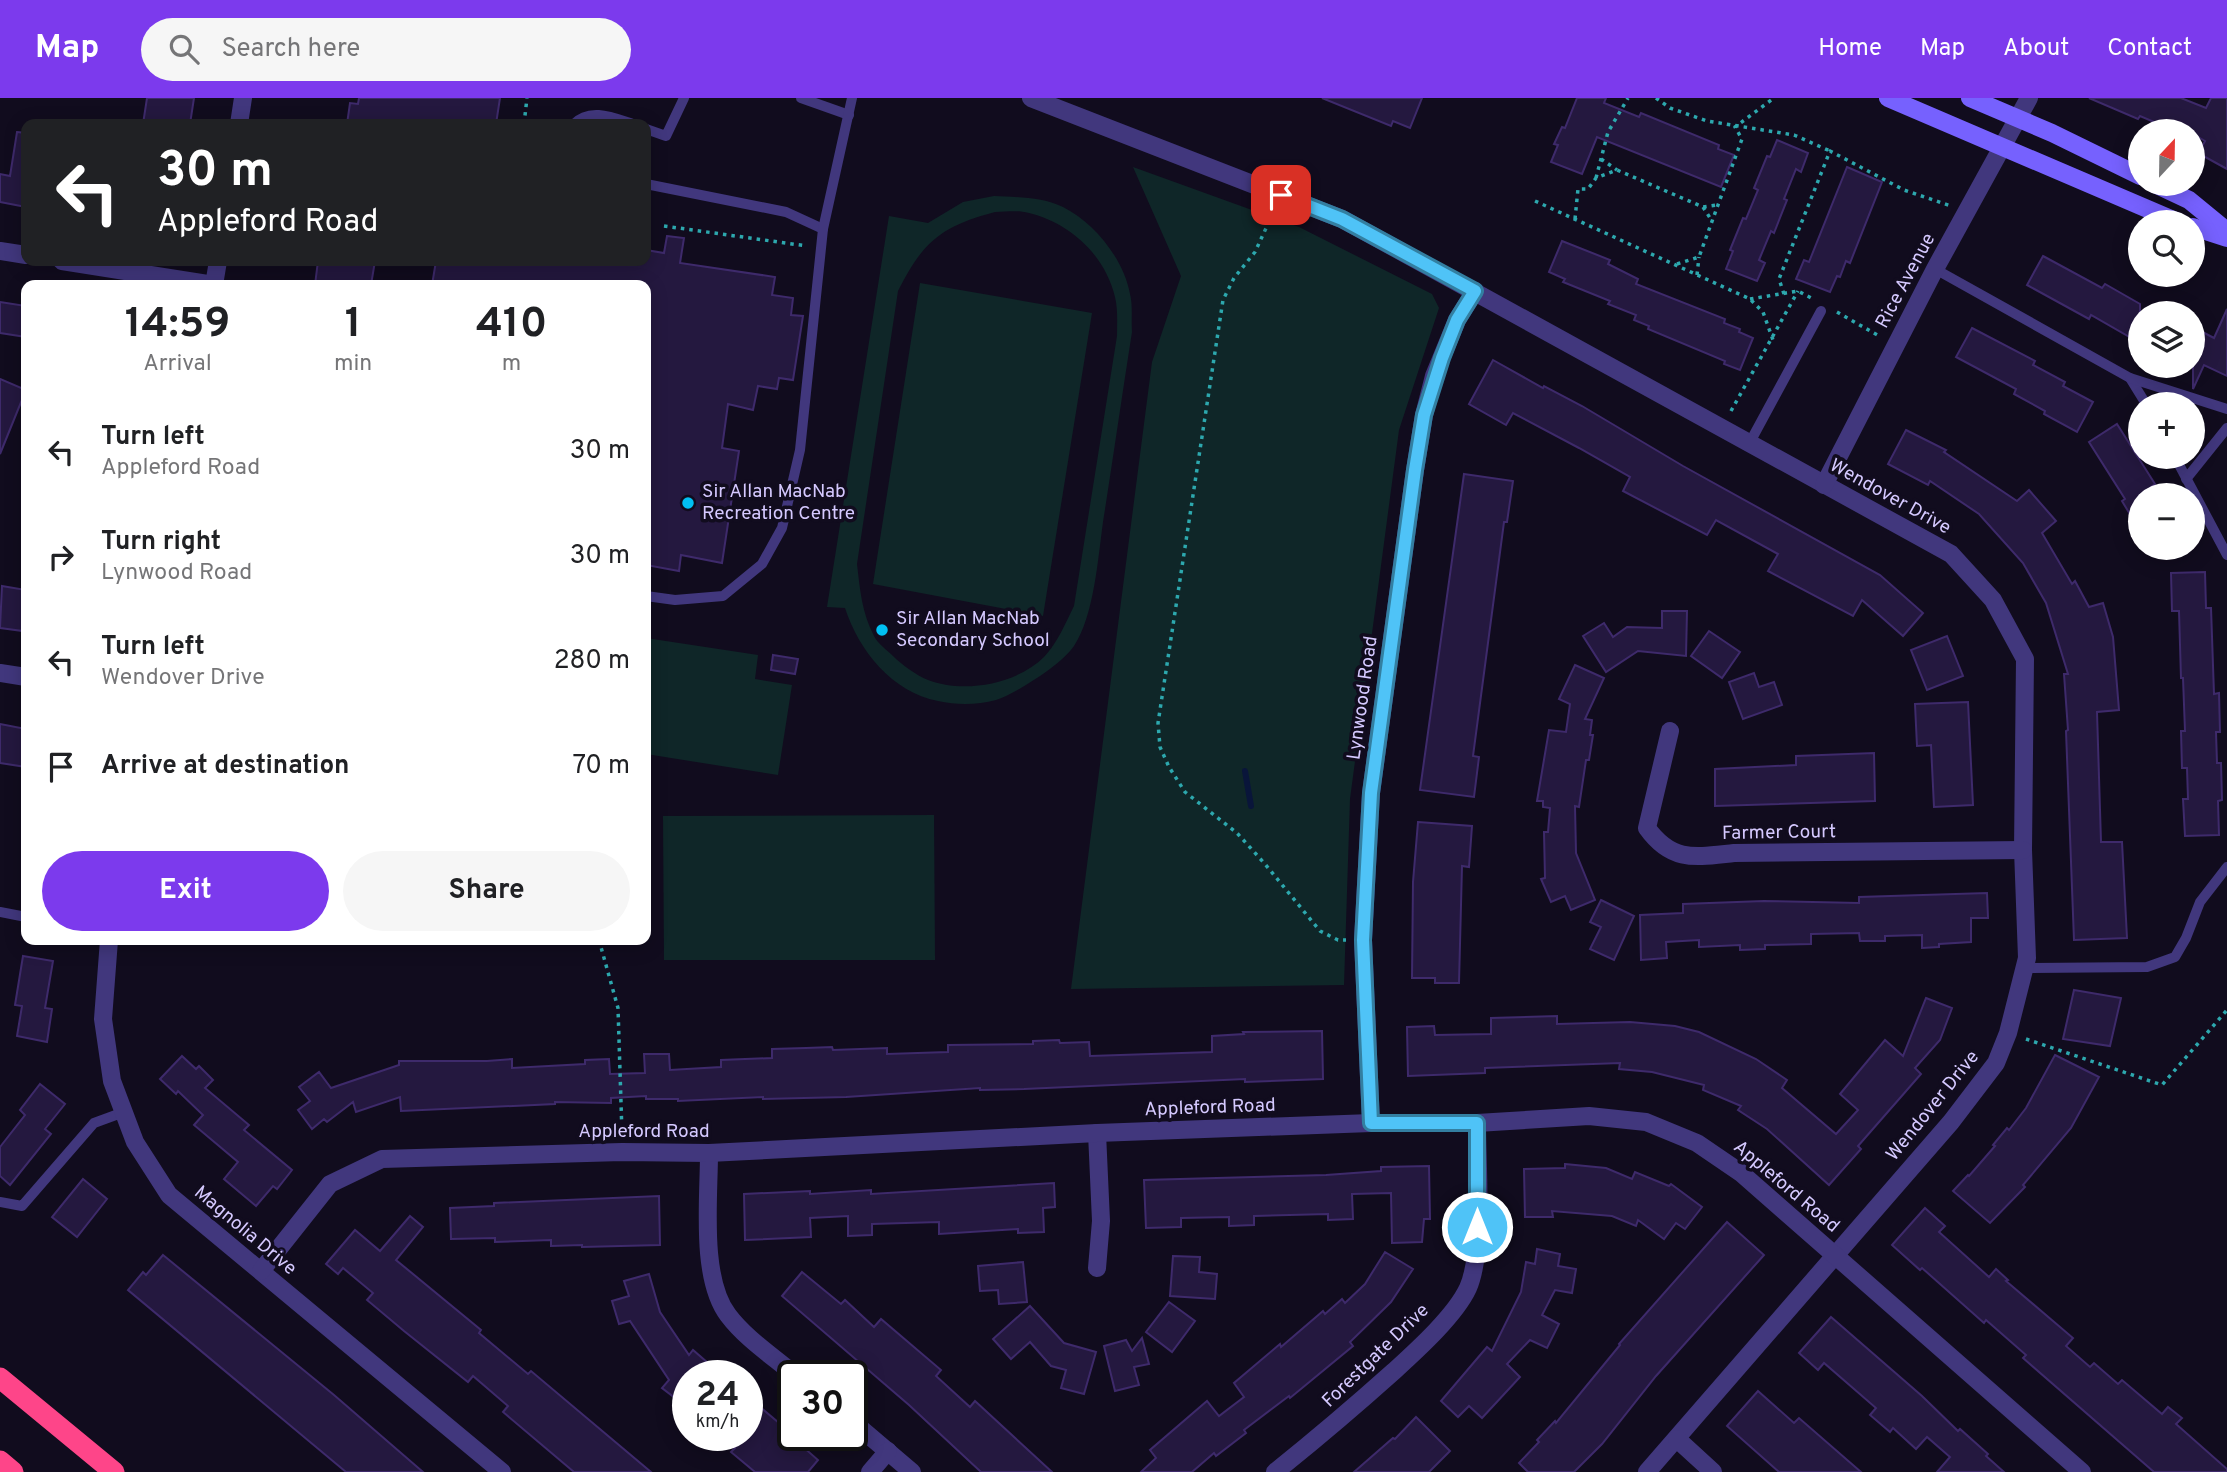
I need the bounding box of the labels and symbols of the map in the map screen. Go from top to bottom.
north arrow [2128,119,2205,196]
pin [1251,165,1311,225]
street label: Rice Avenue [1871,229,1941,333]
street label: Wendover Drive [1825,454,1955,540]
place label: Sir Allan MacNab Recreation Centre [702,480,855,526]
marker: Sir Allan MacNab Recreation Centre [680,495,696,511]
place label: Sir Allan MacNab Secondary School [896,607,1050,653]
marker: Sir Allan MacNab Secondary School [874,622,890,638]
street label: Lynwood Road [1342,634,1384,762]
street label: Farmer Court [1722,820,1836,846]
street label: Wendover Drive [1881,1046,1985,1166]
street label: Appleford Road [1144,1094,1276,1122]
street label: Appleford Road [578,1120,710,1144]
street label: Appleford Road [1728,1136,1844,1238]
street label: Magnolia Drive [189,1181,301,1281]
position arrow [1440,1190,1514,1264]
street label: Forestgate Drive [1317,1299,1435,1413]
speed limit sign: 30 [777,1360,868,1451]

